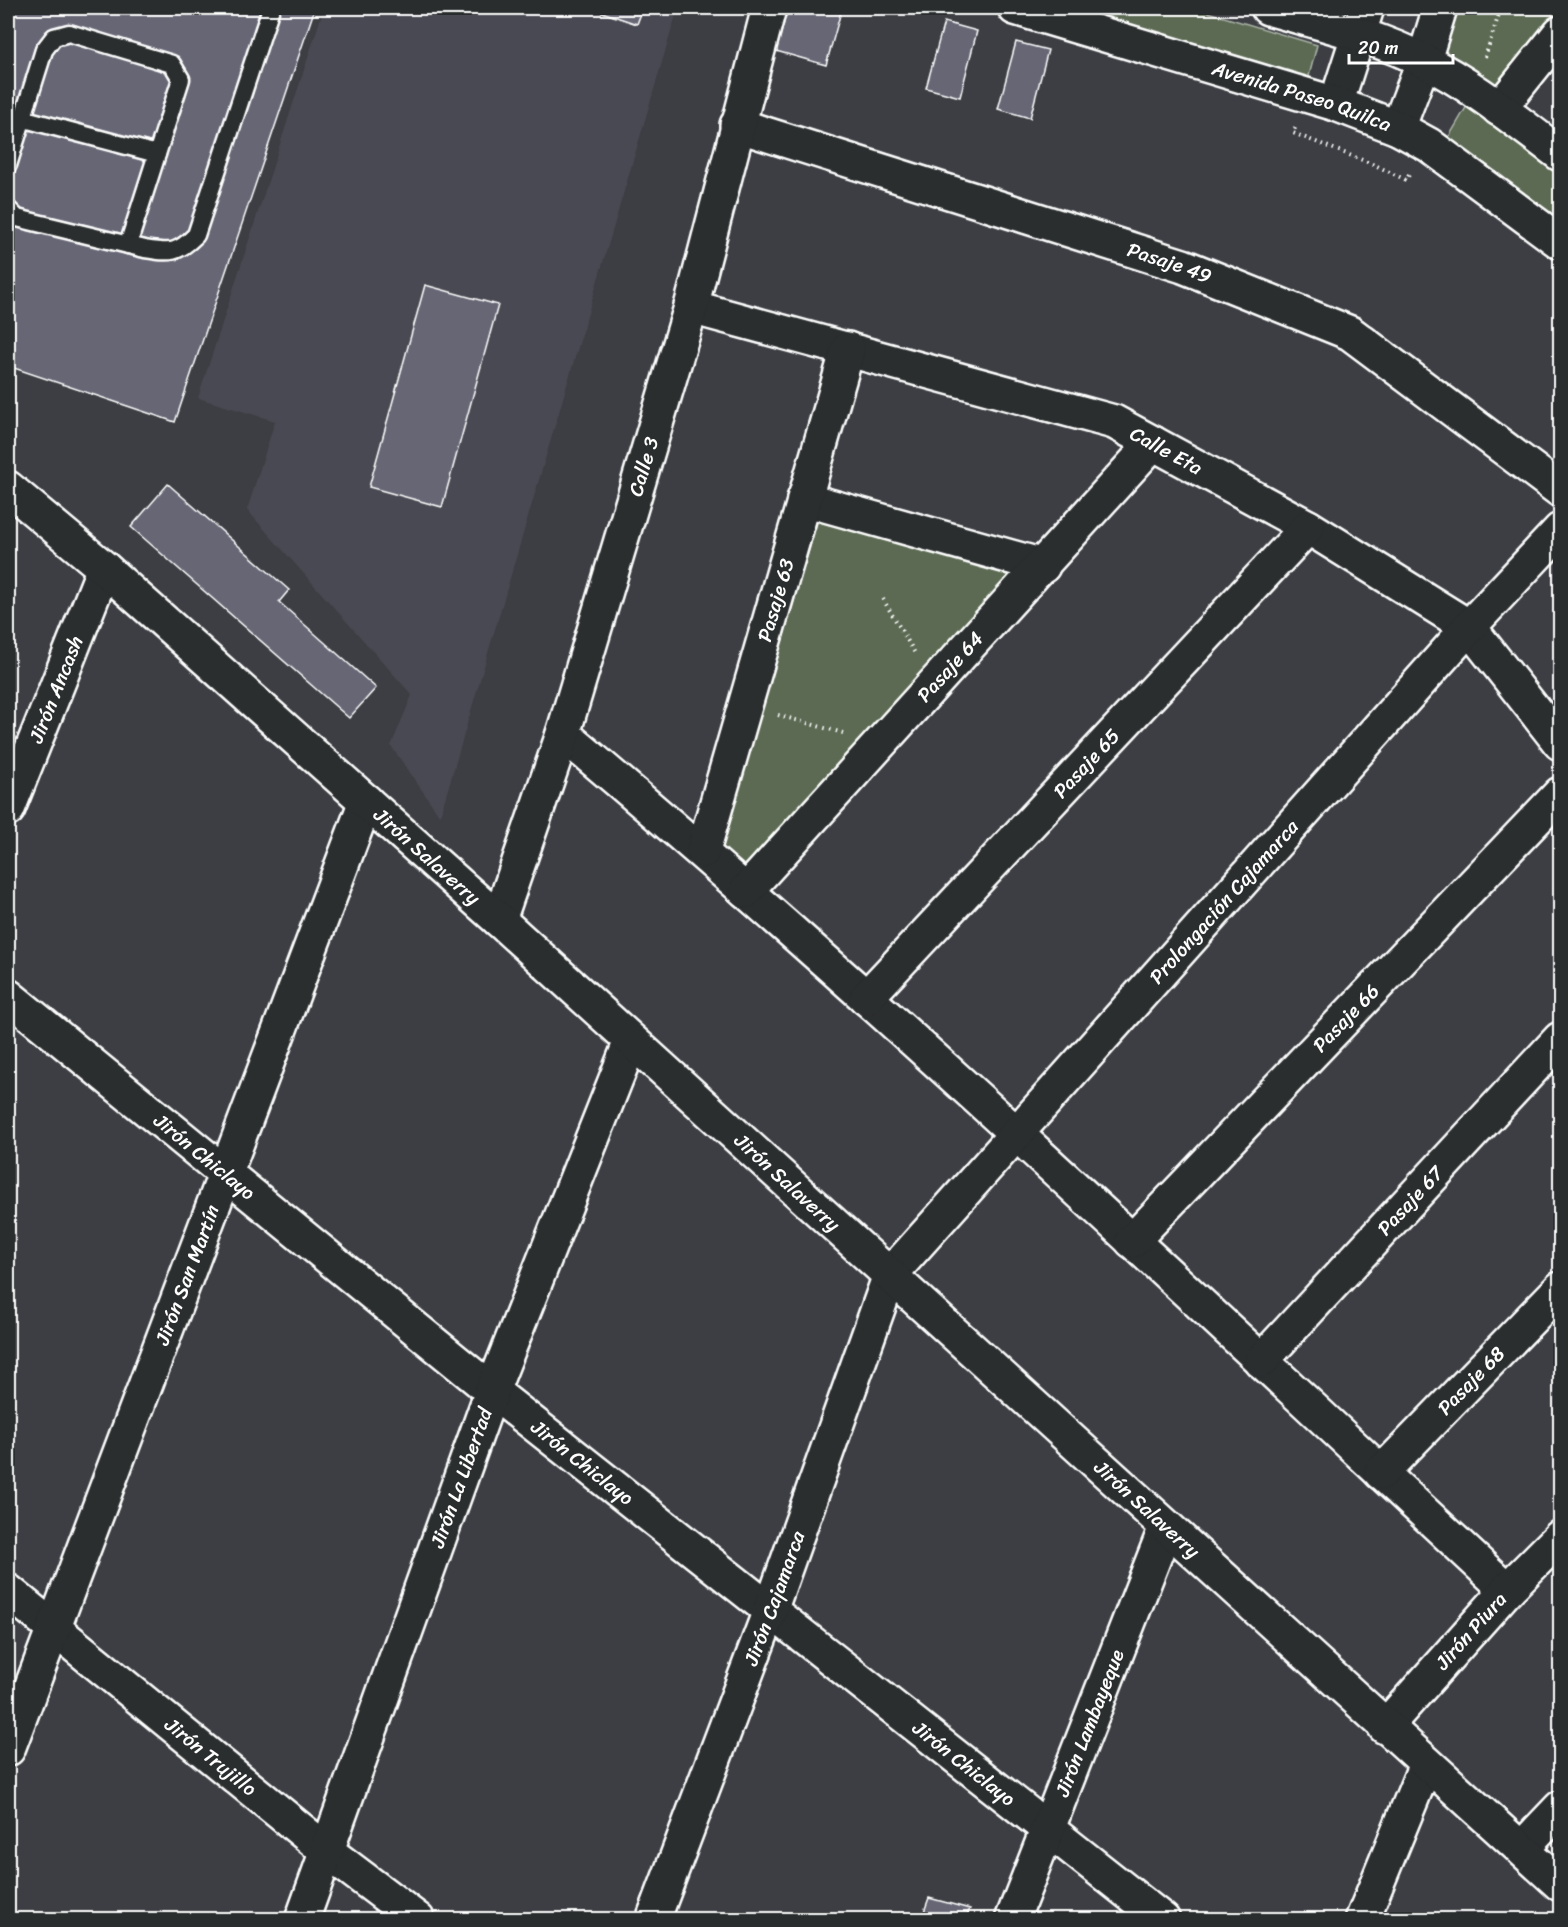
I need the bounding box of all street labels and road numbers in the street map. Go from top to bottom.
street label: Avenida Paseo Quilca [1207,51,1396,142]
street label: Pasaje 49 [1123,232,1217,294]
street label: Calle Eta [1123,417,1209,485]
street label: Calle 3 [618,433,669,501]
street label: Pasaje 63 [747,555,805,646]
street label: Pasaje 64 [908,623,992,711]
street label: Jirón Ancash [19,630,93,749]
street label: Pasaje 65 [1044,720,1129,807]
street label: Jirón Salaverry [365,798,489,915]
street label: Prolongación Cajamarca [1140,810,1308,993]
street label: Pasaje 66 [1304,975,1388,1061]
street label: Jirón Chiclayo [145,1104,264,1210]
street label: Jirón Salaverry [725,1124,849,1241]
street label: Pasaje 67 [1368,1156,1453,1244]
street label: Jirón San Martín [145,1200,230,1351]
street label: Pasaje 68 [1429,1338,1514,1424]
street label: Jirón La Libertad [420,1402,503,1554]
street label: Jirón Chiclayo [522,1410,642,1515]
street label: Jirón Salaverry [1085,1451,1209,1568]
street label: Jirón Cajamarca [733,1525,816,1672]
street label: Jirón Piura [1426,1584,1516,1679]
street label: Jirón Lambayeque [1045,1644,1135,1803]
street label: Jirón Trujillo [156,1708,265,1806]
street label: Jirón Chiclayo [904,1711,1023,1816]

